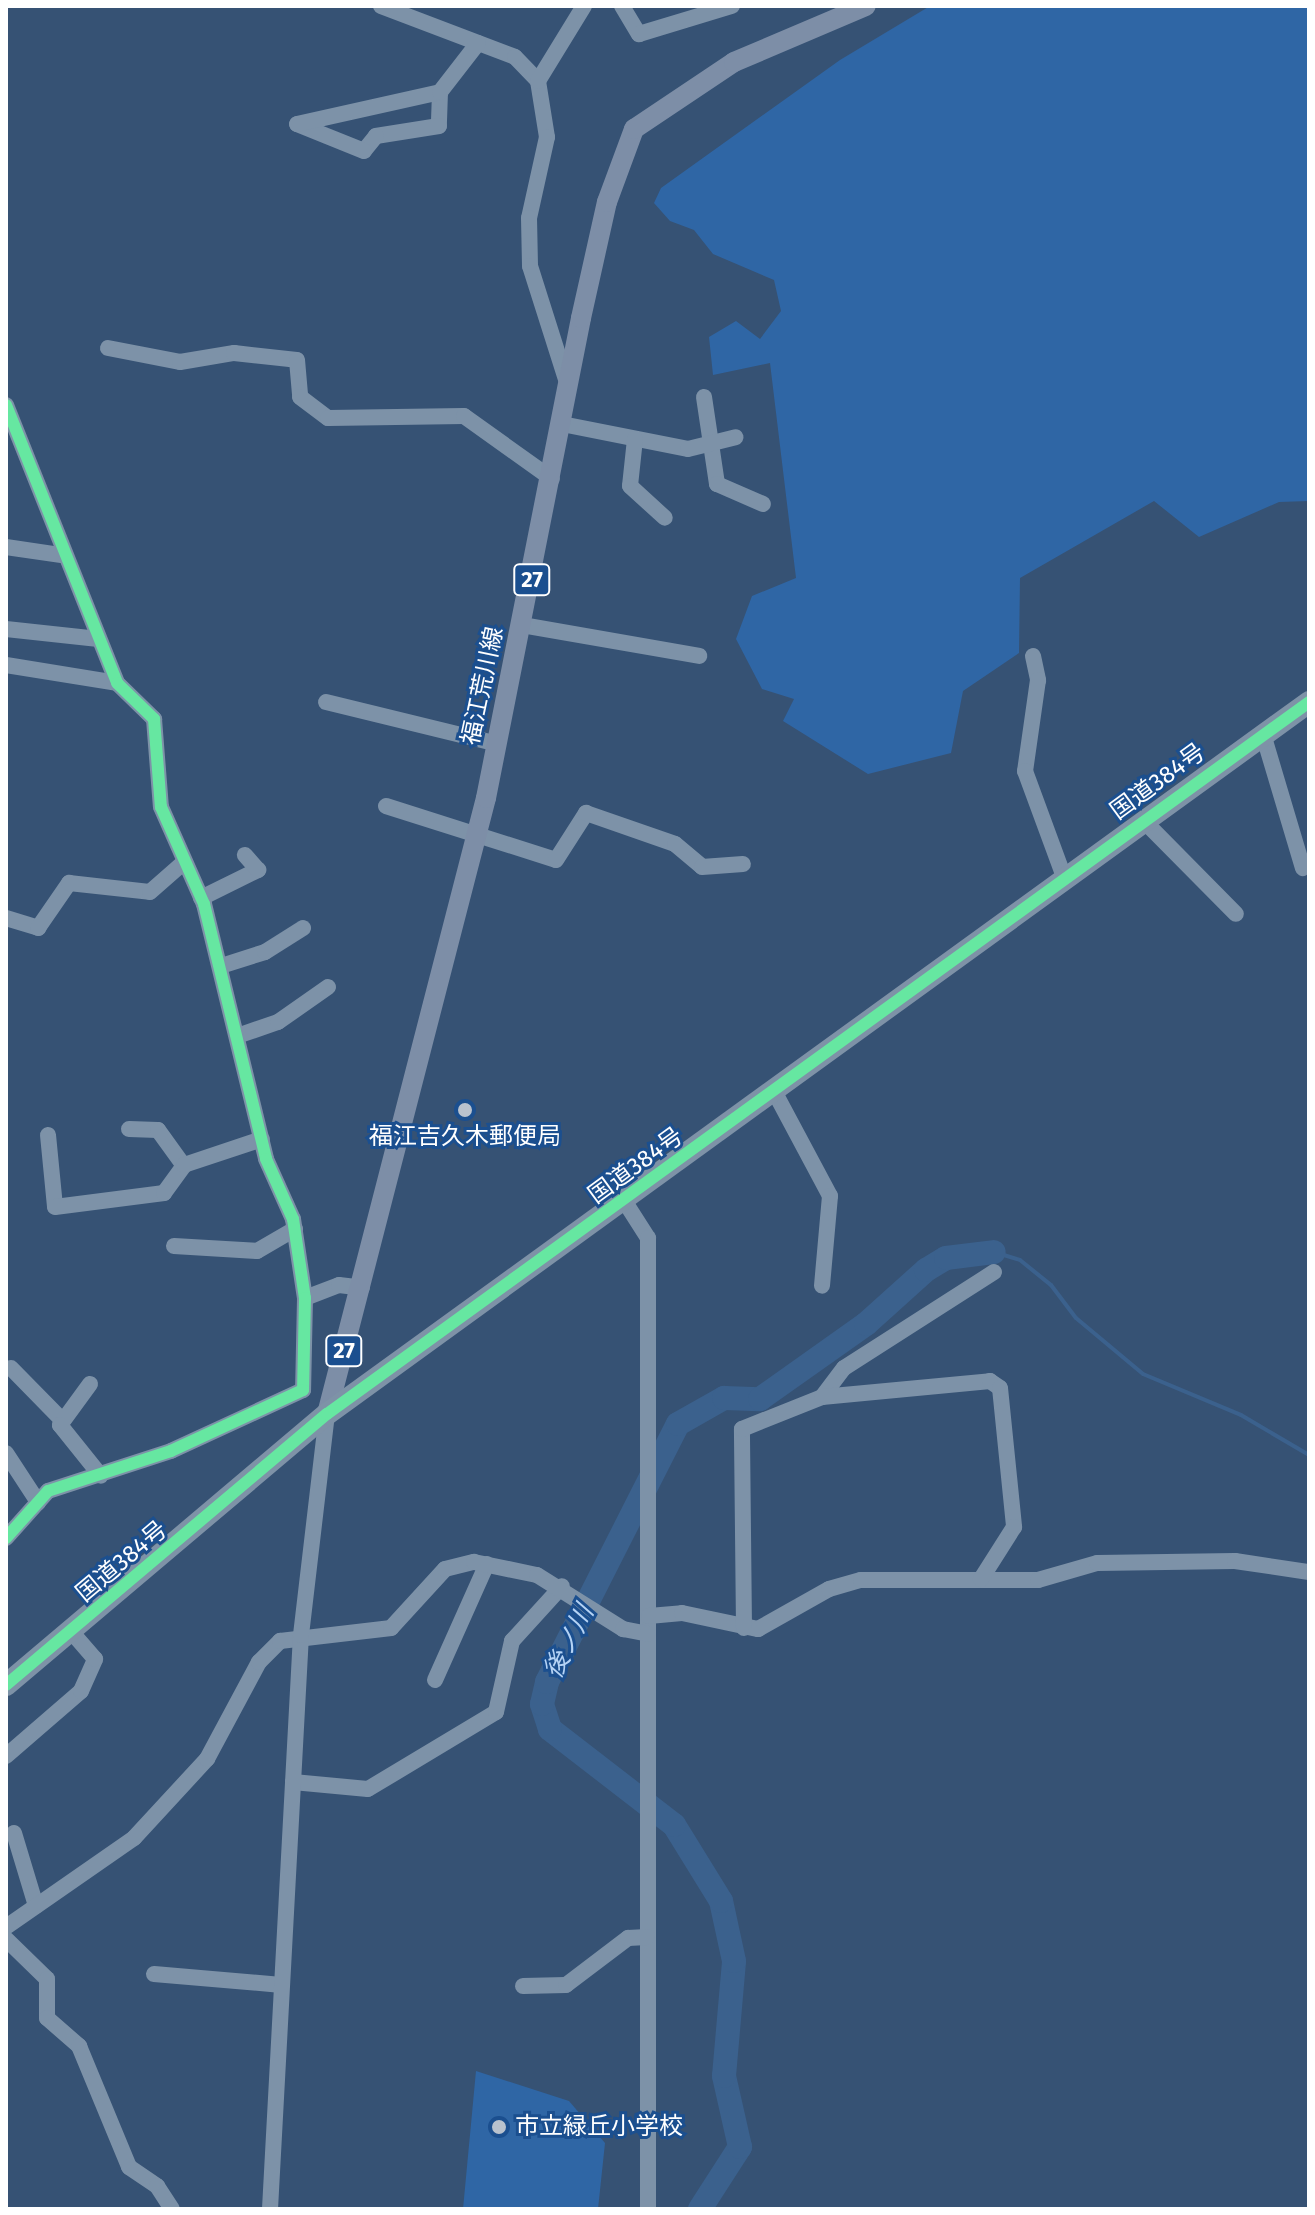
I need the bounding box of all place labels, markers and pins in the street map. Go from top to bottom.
marker: 福江吉久木郵便局 [456,1101,474,1119]
place label: 福江吉久木郵便局 [369,1123,561,1151]
place label: 市立緑丘小学校 [515,2113,683,2141]
marker: 市立緑丘小学校 [490,2118,508,2136]

